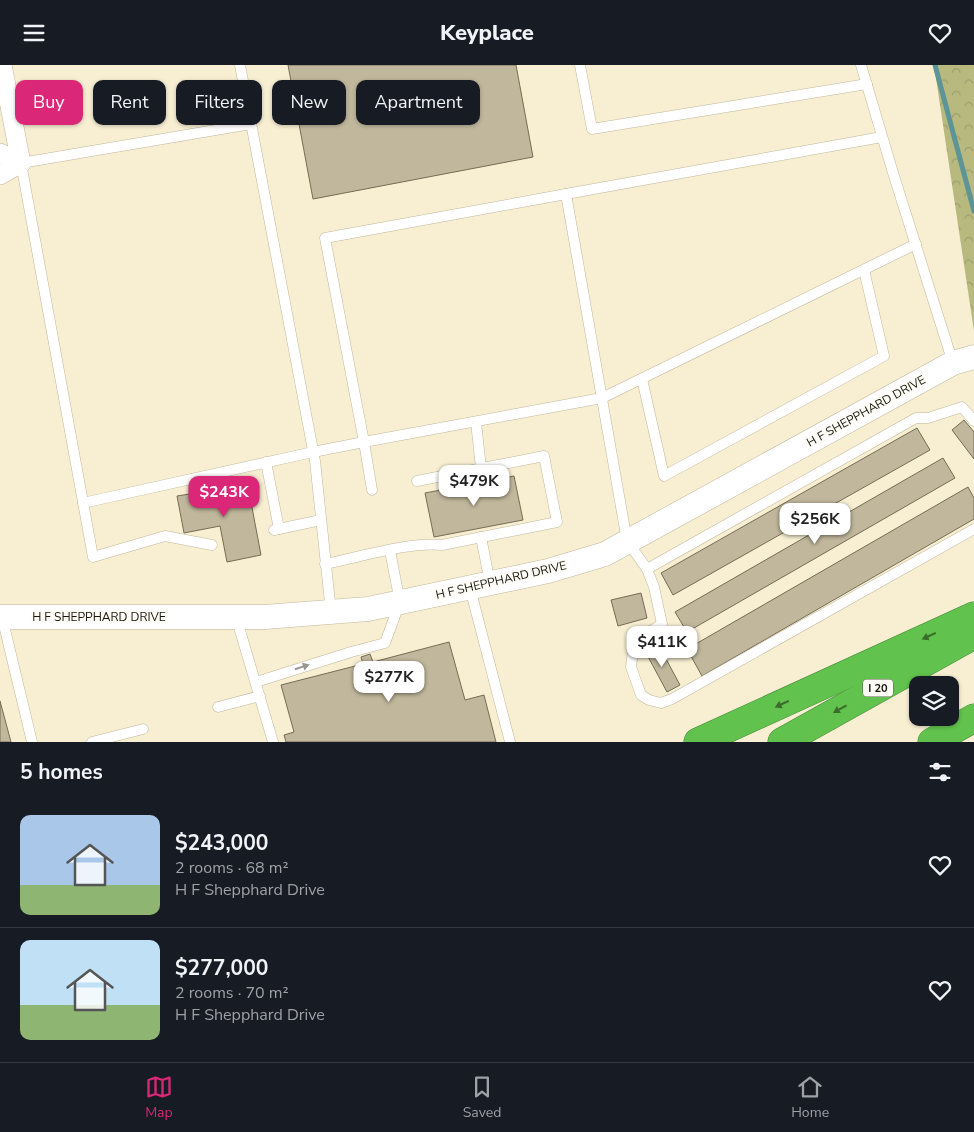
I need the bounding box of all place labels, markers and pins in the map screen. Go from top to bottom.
pin: $479K [439,465,509,507]
pin: $243K [189,475,259,518]
pin: $256K [780,503,850,545]
pin: $411K [627,625,697,668]
pin: $277K [354,661,424,703]

